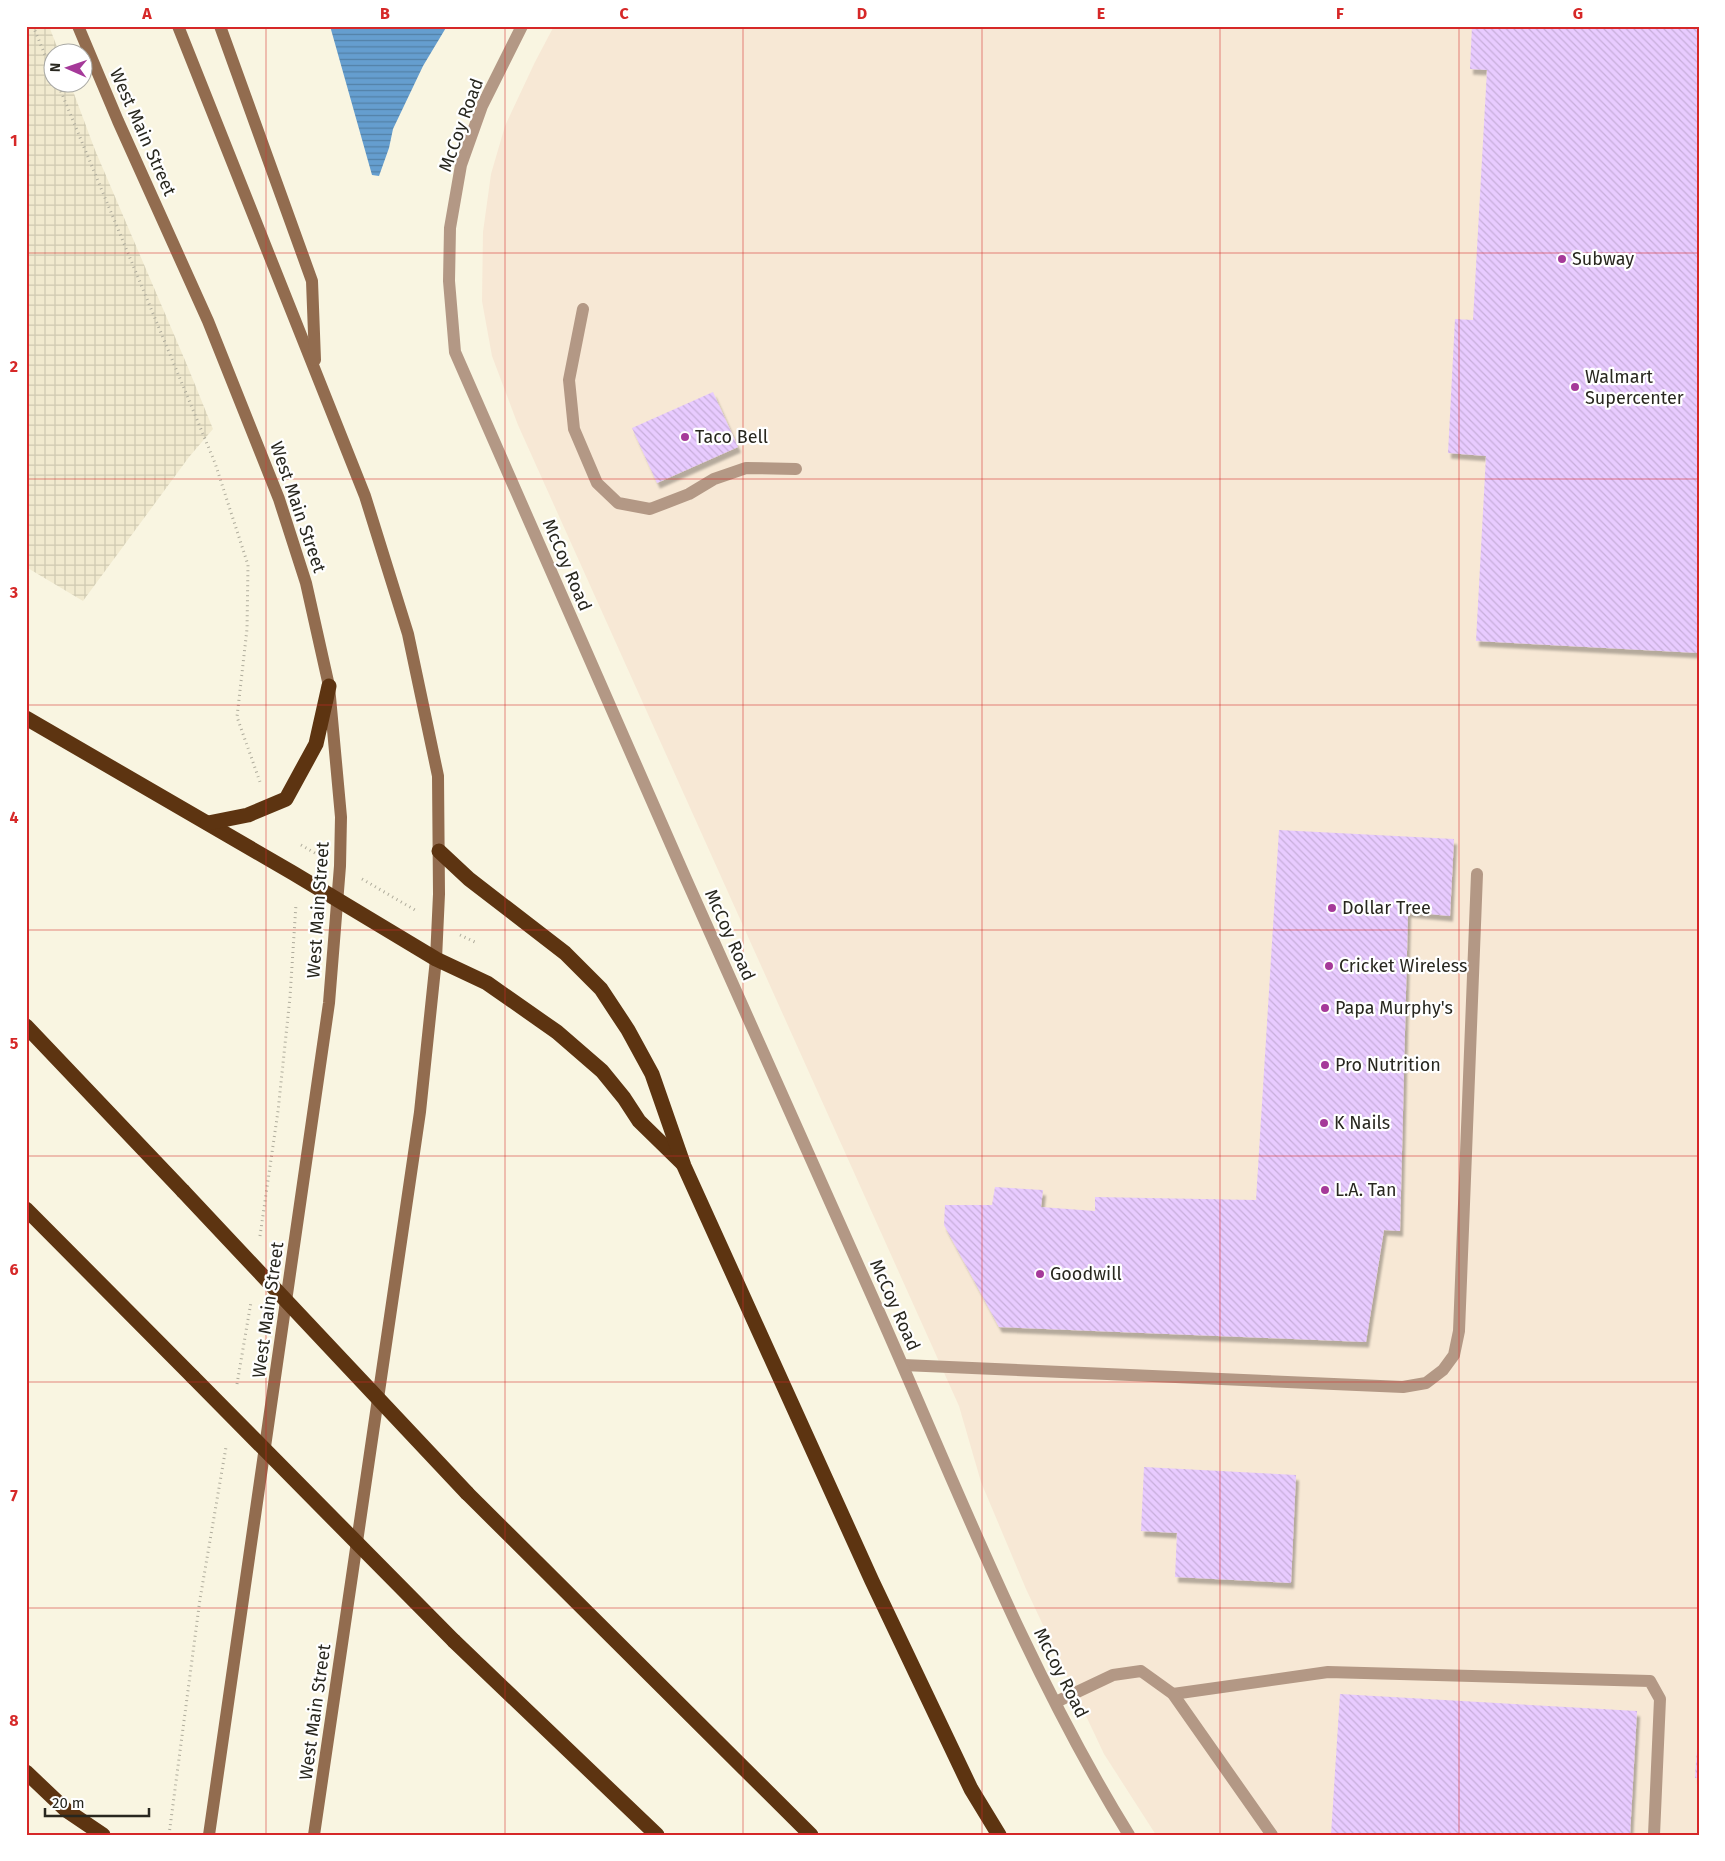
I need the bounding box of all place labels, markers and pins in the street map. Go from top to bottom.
place label: Subway [1572,248,1634,270]
marker: Subway [1556,253,1568,265]
place label: Walmart Supercenter [1585,366,1684,409]
marker: Walmart Supercenter [1569,381,1581,393]
place label: Taco Bell [695,426,768,448]
marker: Taco Bell [679,431,691,443]
place label: Dollar Tree [1342,897,1431,919]
marker: Dollar Tree [1326,902,1338,914]
place label: Cricket Wireless [1339,955,1467,977]
marker: Cricket Wireless [1323,960,1335,972]
place label: Papa Murphy's [1335,997,1453,1019]
marker: Papa Murphy's [1319,1002,1331,1014]
place label: Pro Nutrition [1335,1054,1441,1076]
marker: Pro Nutrition [1319,1059,1331,1071]
place label: K Nails [1334,1112,1390,1134]
marker: K Nails [1318,1117,1330,1129]
place label: L.A. Tan [1335,1179,1397,1201]
marker: L.A. Tan [1319,1184,1331,1196]
place label: Goodwill [1050,1263,1122,1285]
marker: Goodwill [1034,1268,1046,1280]

